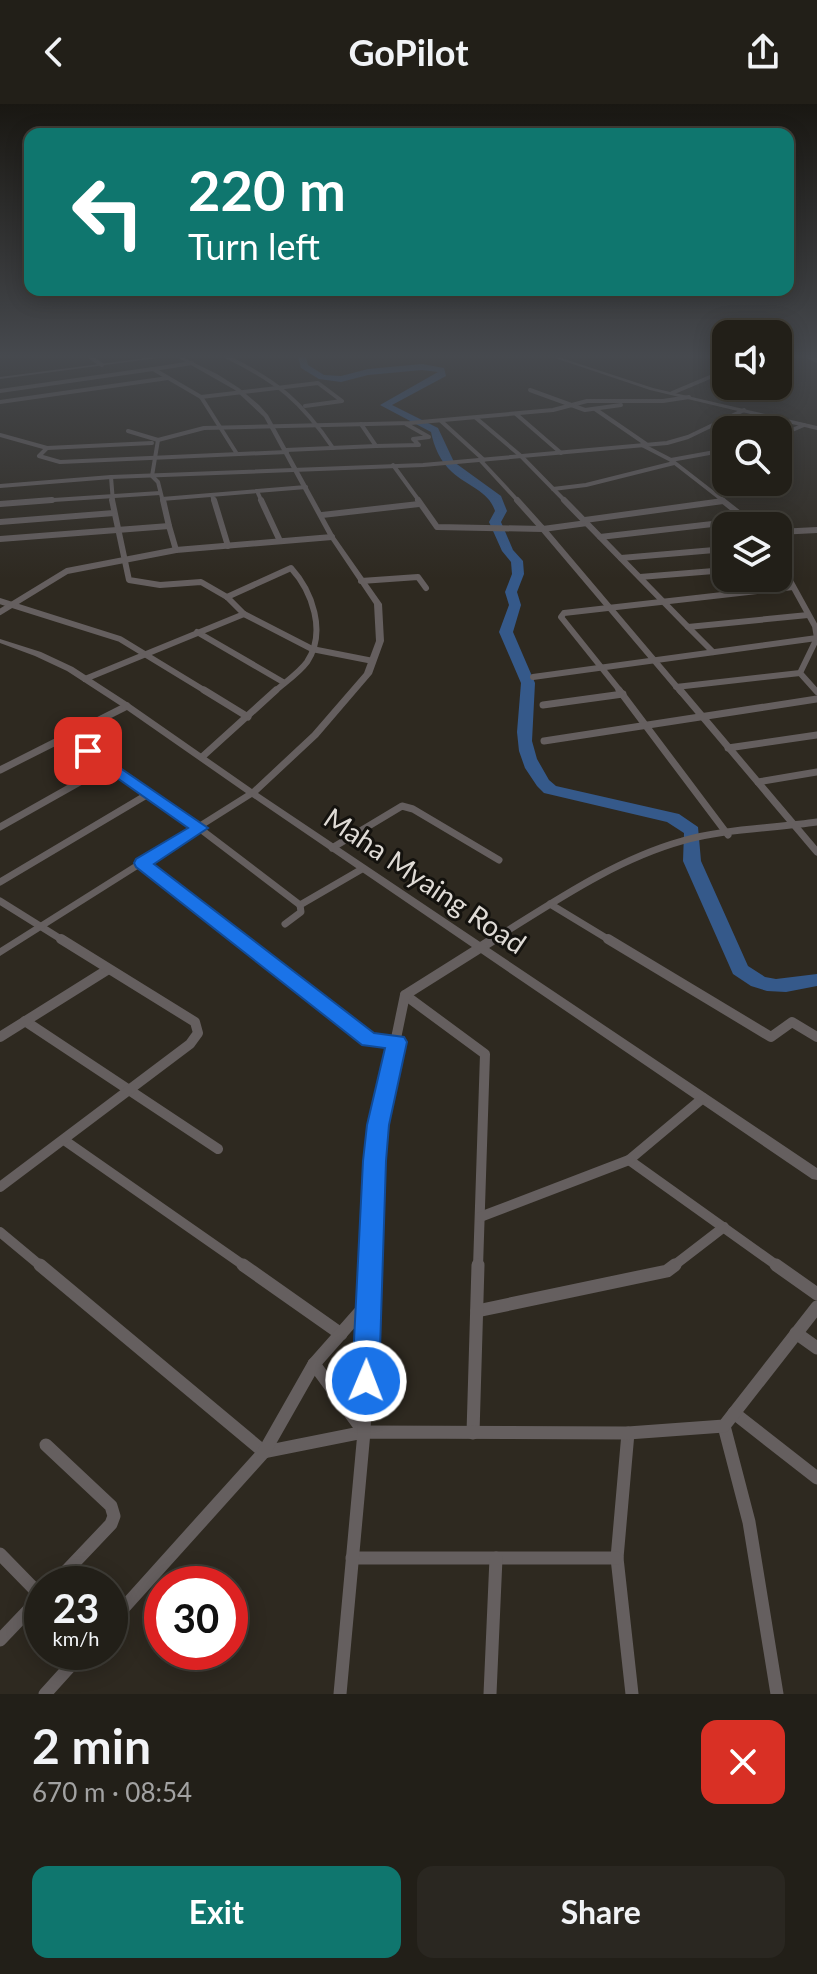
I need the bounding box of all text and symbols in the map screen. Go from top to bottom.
icon: back [32,30,76,74]
text: GoPilot [348,30,469,74]
icon: share [741,30,785,74]
text: 220 m [188,156,346,223]
icon: left [56,160,160,264]
text: Turn left [188,224,320,268]
map controls [712,320,792,592]
button: sound [712,320,792,400]
button: search [712,416,792,496]
button: layers [712,512,792,592]
pin [54,717,122,785]
icon: arrive [66,729,110,773]
street label: Maha Myaing Road [318,800,533,960]
position arrow [324,1339,408,1423]
speed limit sign: 30 [144,1566,248,1670]
text: 23 [53,1584,99,1632]
text: km/h [53,1626,99,1650]
text: 2 min [32,1717,151,1774]
button: close [701,1720,785,1804]
text: 670 m · 08:54 [32,1776,192,1808]
button: Exit [32,1866,401,1958]
button: Share [417,1866,785,1958]

